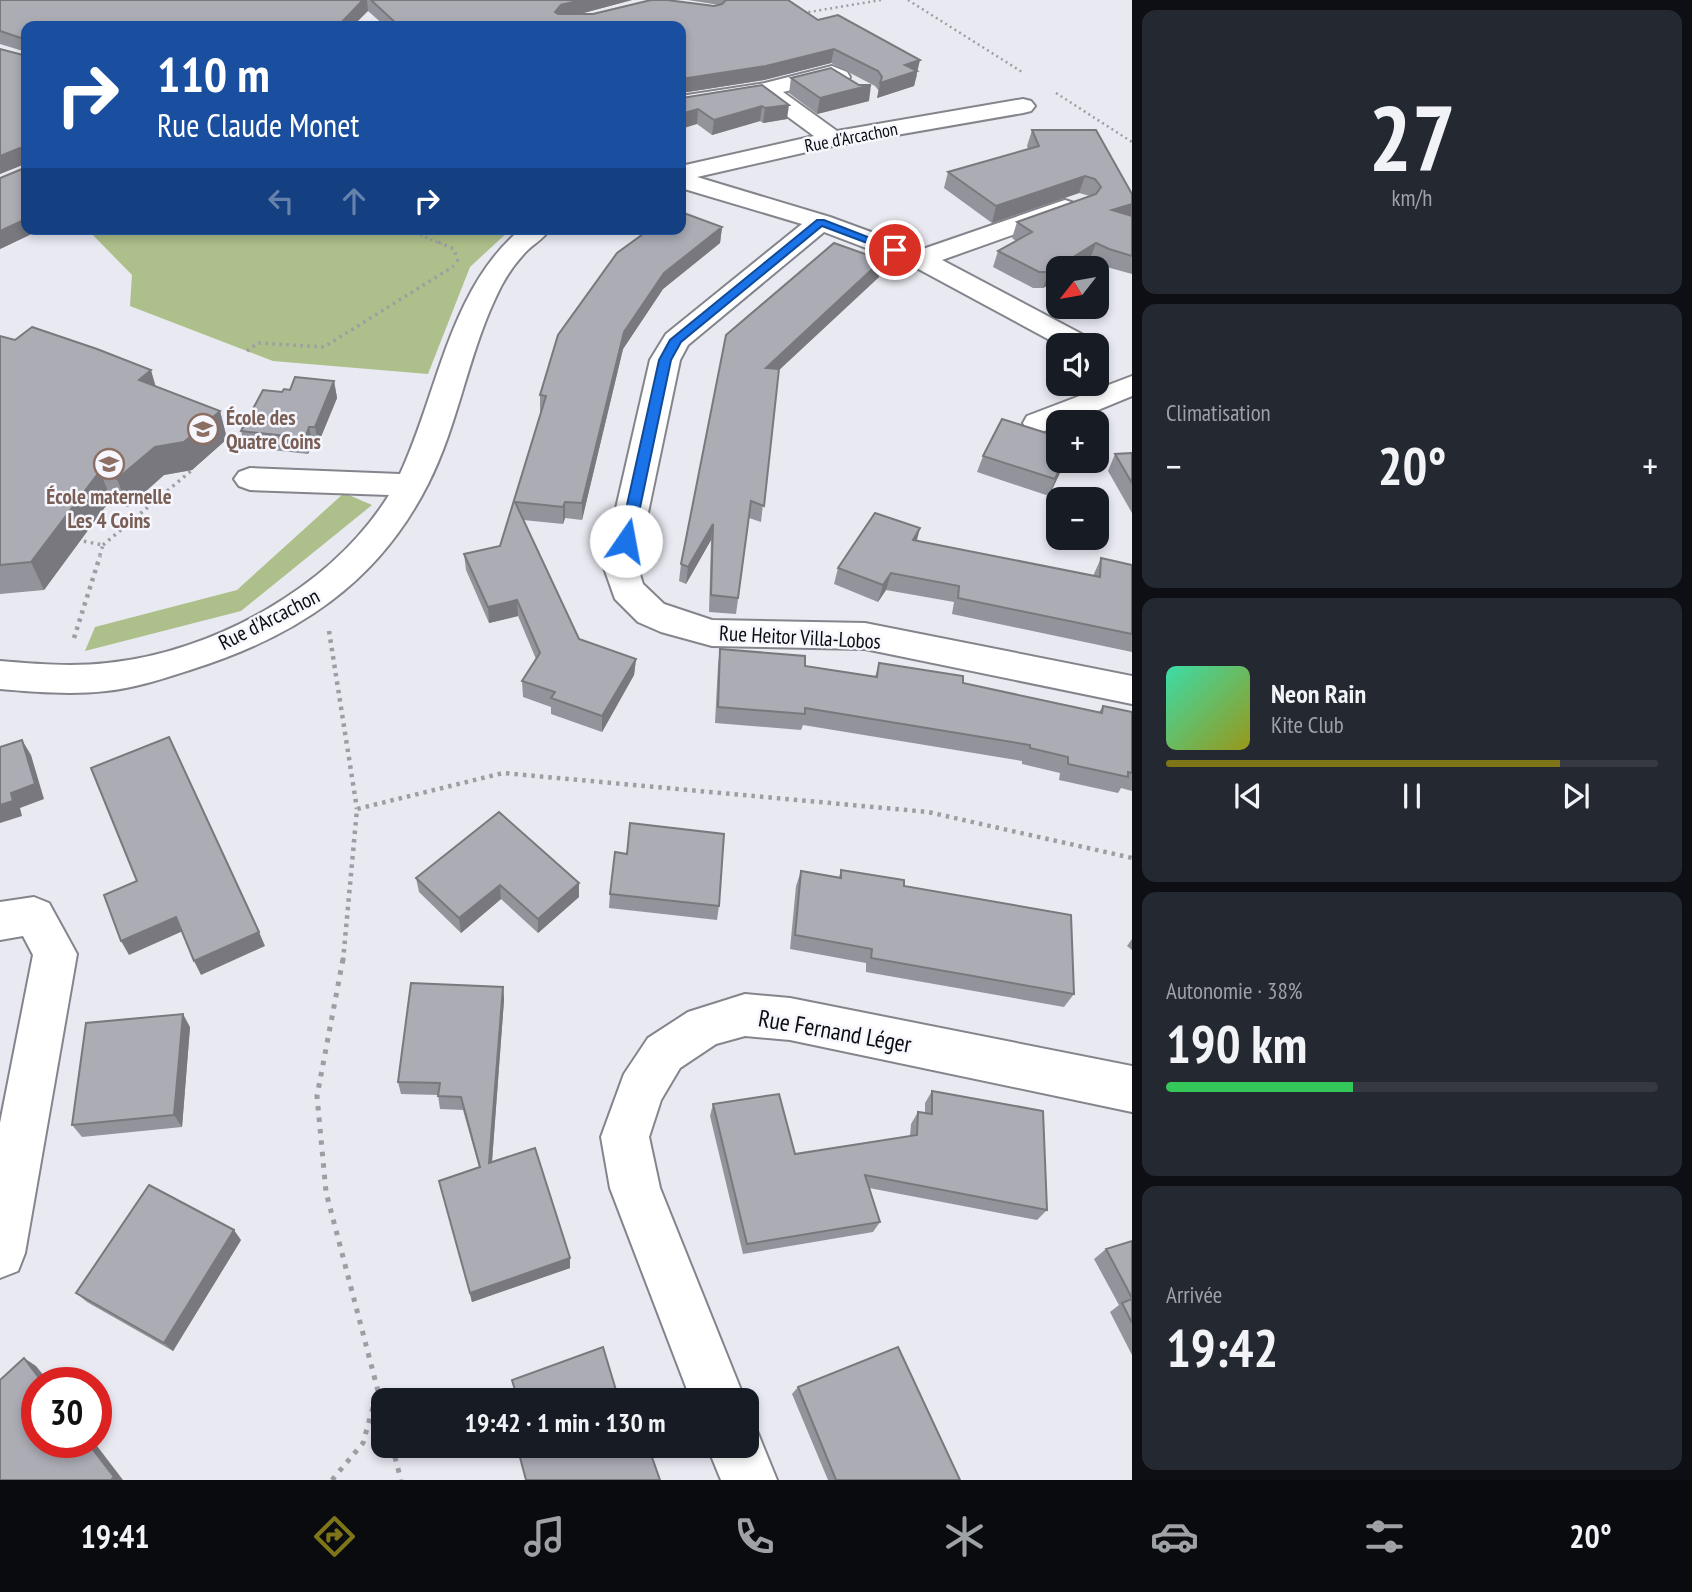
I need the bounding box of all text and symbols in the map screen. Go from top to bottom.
text: 110 m [157,42,270,106]
icon: right [42,49,133,140]
text: 27 [1369,78,1456,196]
text: Rue Claude Monet [157,104,359,146]
street label: Rue d'Arcachon [803,117,899,157]
icon: left [262,182,300,220]
icon: ahead [335,182,373,220]
icon: right [408,182,446,220]
text: km/h [1392,183,1432,212]
pin [865,220,925,280]
icon: arrive [876,231,914,269]
north arrow [1046,256,1110,318]
map controls [1046,256,1109,550]
button: sound [1046,333,1109,396]
text: Climatisation [1166,398,1271,427]
place label: École des Quatre Coins [226,404,321,455]
button: + [1046,410,1109,473]
school or university icon: École des Quatre Coins [186,412,220,446]
text: 20° [1378,432,1446,499]
text: − [1166,441,1182,490]
text: + [1642,441,1658,490]
school or university icon: École maternelle Les 4 Coins [92,447,126,481]
place label: École maternelle Les 4 Coins [46,483,172,534]
button: − [1046,487,1109,550]
position arrow [589,504,663,578]
street label: Rue d'Arcachon [214,582,324,656]
street label: Rue Heitor Villa-Lobos [718,619,882,655]
text: Neon Rain [1271,677,1366,710]
text: Kite Club [1271,710,1344,739]
icon: previous [1229,777,1267,815]
icon: pause [1393,777,1431,815]
icon: next [1557,777,1595,815]
text: Autonomie · 38% [1166,976,1302,1005]
street label: Rue Fernand Léger [756,1002,914,1060]
text: 190 km [1166,1010,1307,1077]
text: Arrivée [1166,1280,1222,1309]
text: 19:42 [1166,1314,1278,1381]
speed limit sign: 30 [21,1367,112,1458]
text: 19:42 · 1 min · 130 m [465,1406,665,1439]
icon: directions [310,1512,359,1561]
icon: music [520,1512,569,1561]
icon: phone [730,1512,779,1561]
icon: climate [940,1512,989,1561]
icon: car [1150,1512,1199,1561]
icon: filters [1360,1512,1409,1561]
text: 19:41 [80,1515,150,1557]
text: 20° [1569,1515,1612,1557]

